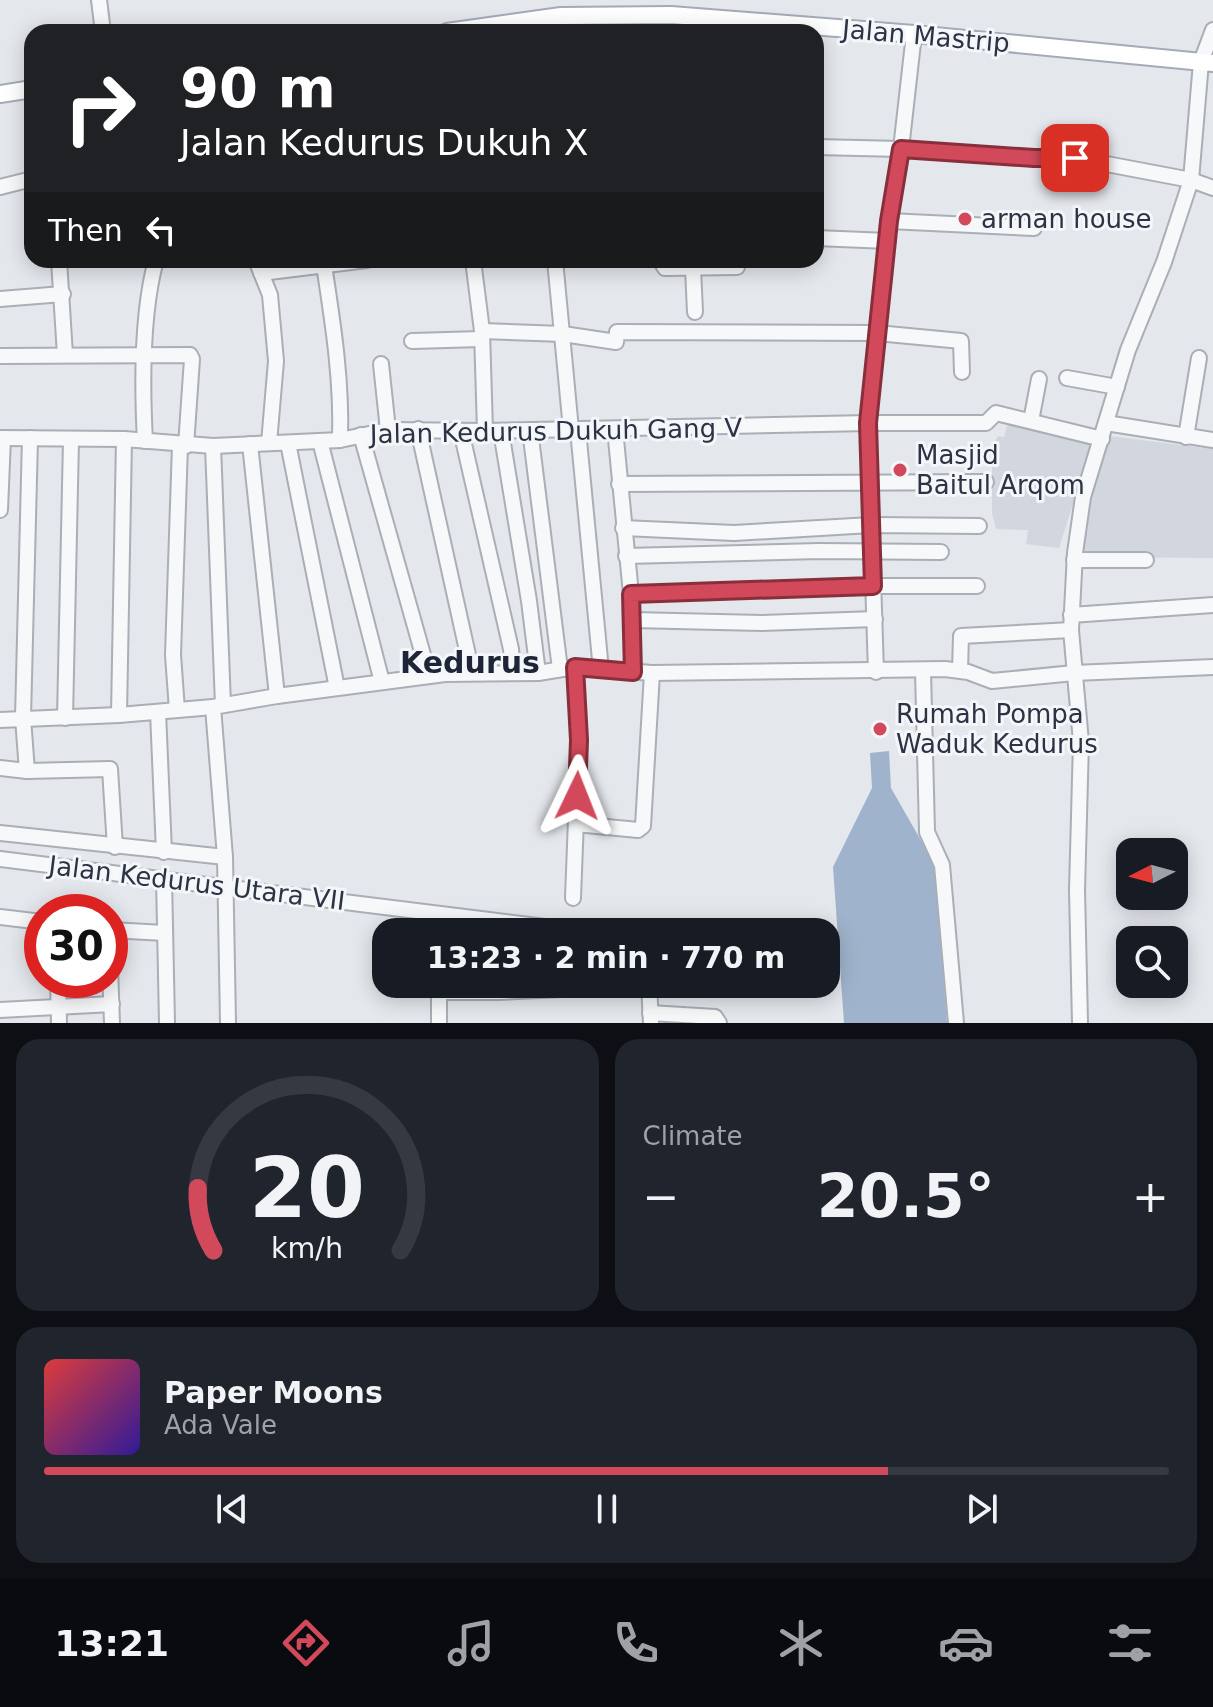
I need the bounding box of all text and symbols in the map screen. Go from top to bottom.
street label: Jalan Mastrip [839,14,1011,58]
text: 90 m [180,55,336,120]
icon: right [48,56,152,160]
text: Jalan Kedurus Dukuh X [180,122,588,163]
pin [1041,124,1109,192]
icon: arrive [1053,136,1097,180]
place label: arman house [981,204,1152,234]
icon: left [139,208,183,252]
marker: arman house [956,210,974,228]
text: Then [48,213,123,248]
street label: Jalan Kedurus Dukuh Gang V [368,413,743,449]
place label: Masjid Baitul Arqom [916,440,1085,500]
marker: Masjid Baitul Arqom [891,461,909,479]
district label: Kedurus [400,645,540,680]
place label: Rumah Pompa Waduk Kedurus [896,699,1098,759]
marker: Rumah Pompa Waduk Kedurus [871,720,889,738]
position arrow [535,754,619,838]
north arrow [1116,838,1188,910]
map controls [1116,838,1188,998]
street label: Jalan Kedurus Utara VII [45,850,347,916]
speed limit sign: 30 [24,894,128,998]
button: search [1116,926,1188,998]
text: 13:23 · 2 min · 770 m [427,940,785,975]
text: Climate [643,1121,743,1151]
text: 20 [249,1140,365,1237]
text: 20.5° [817,1161,995,1231]
text: − [643,1171,679,1222]
text: + [1132,1171,1169,1222]
text: km/h [271,1231,343,1265]
text: Paper Moons [164,1375,383,1410]
text: Ada Vale [164,1410,277,1440]
icon: previous [210,1487,254,1531]
icon: pause [585,1487,629,1531]
icon: next [960,1487,1004,1531]
icon: directions [278,1615,334,1671]
icon: music [443,1615,499,1671]
icon: phone [608,1615,664,1671]
icon: climate [773,1615,829,1671]
icon: car [938,1615,994,1671]
icon: filters [1102,1615,1158,1671]
text: 13:21 [54,1623,169,1664]

